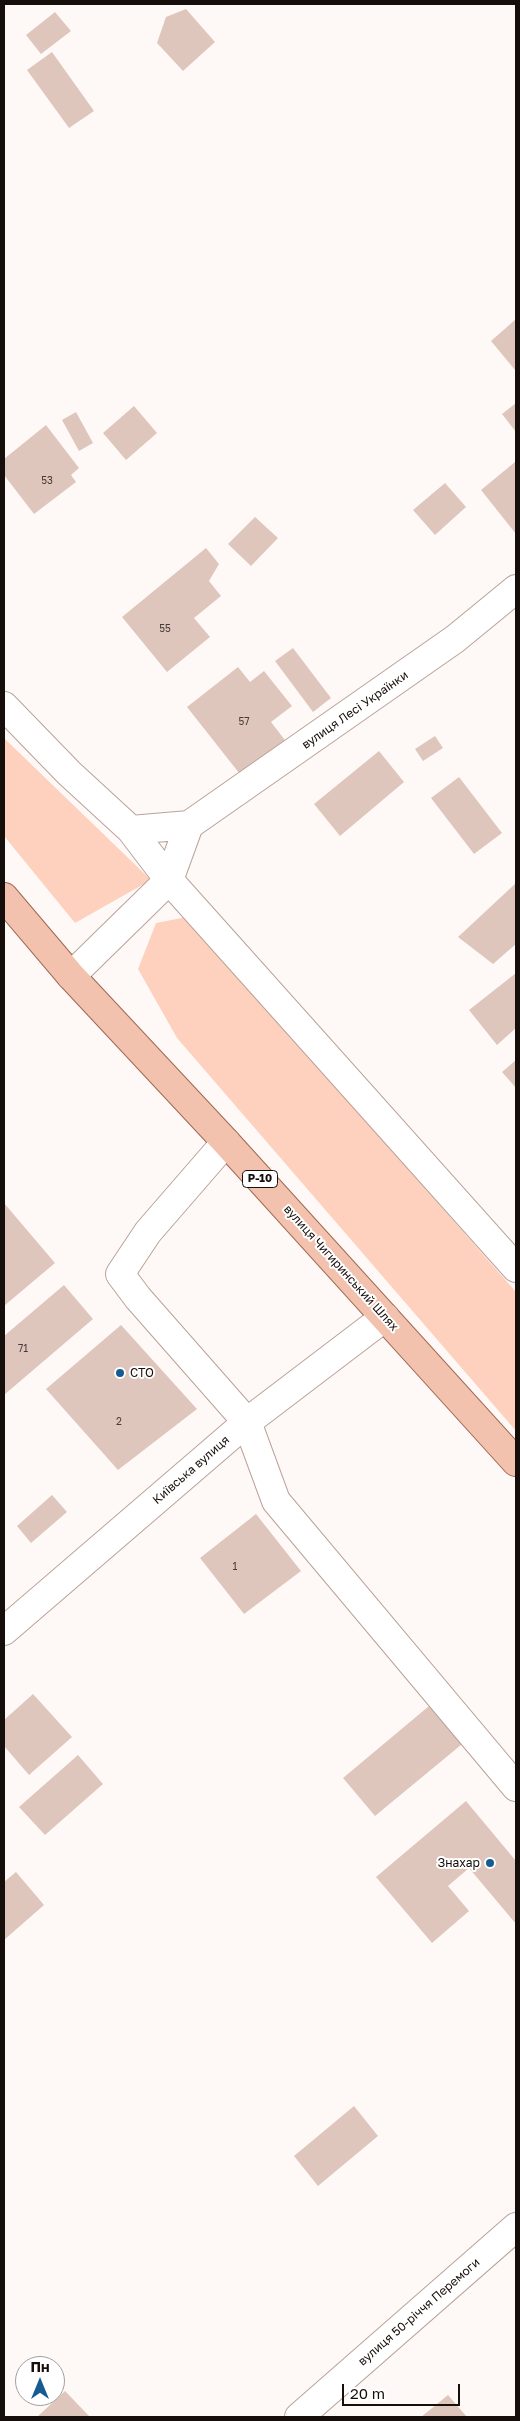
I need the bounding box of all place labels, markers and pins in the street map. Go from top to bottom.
place label: СТО [130,1366,154,1380]
marker: СТО [114,1367,126,1379]
place label: Знахар [438,1856,480,1870]
marker: Знахар [484,1857,496,1869]

